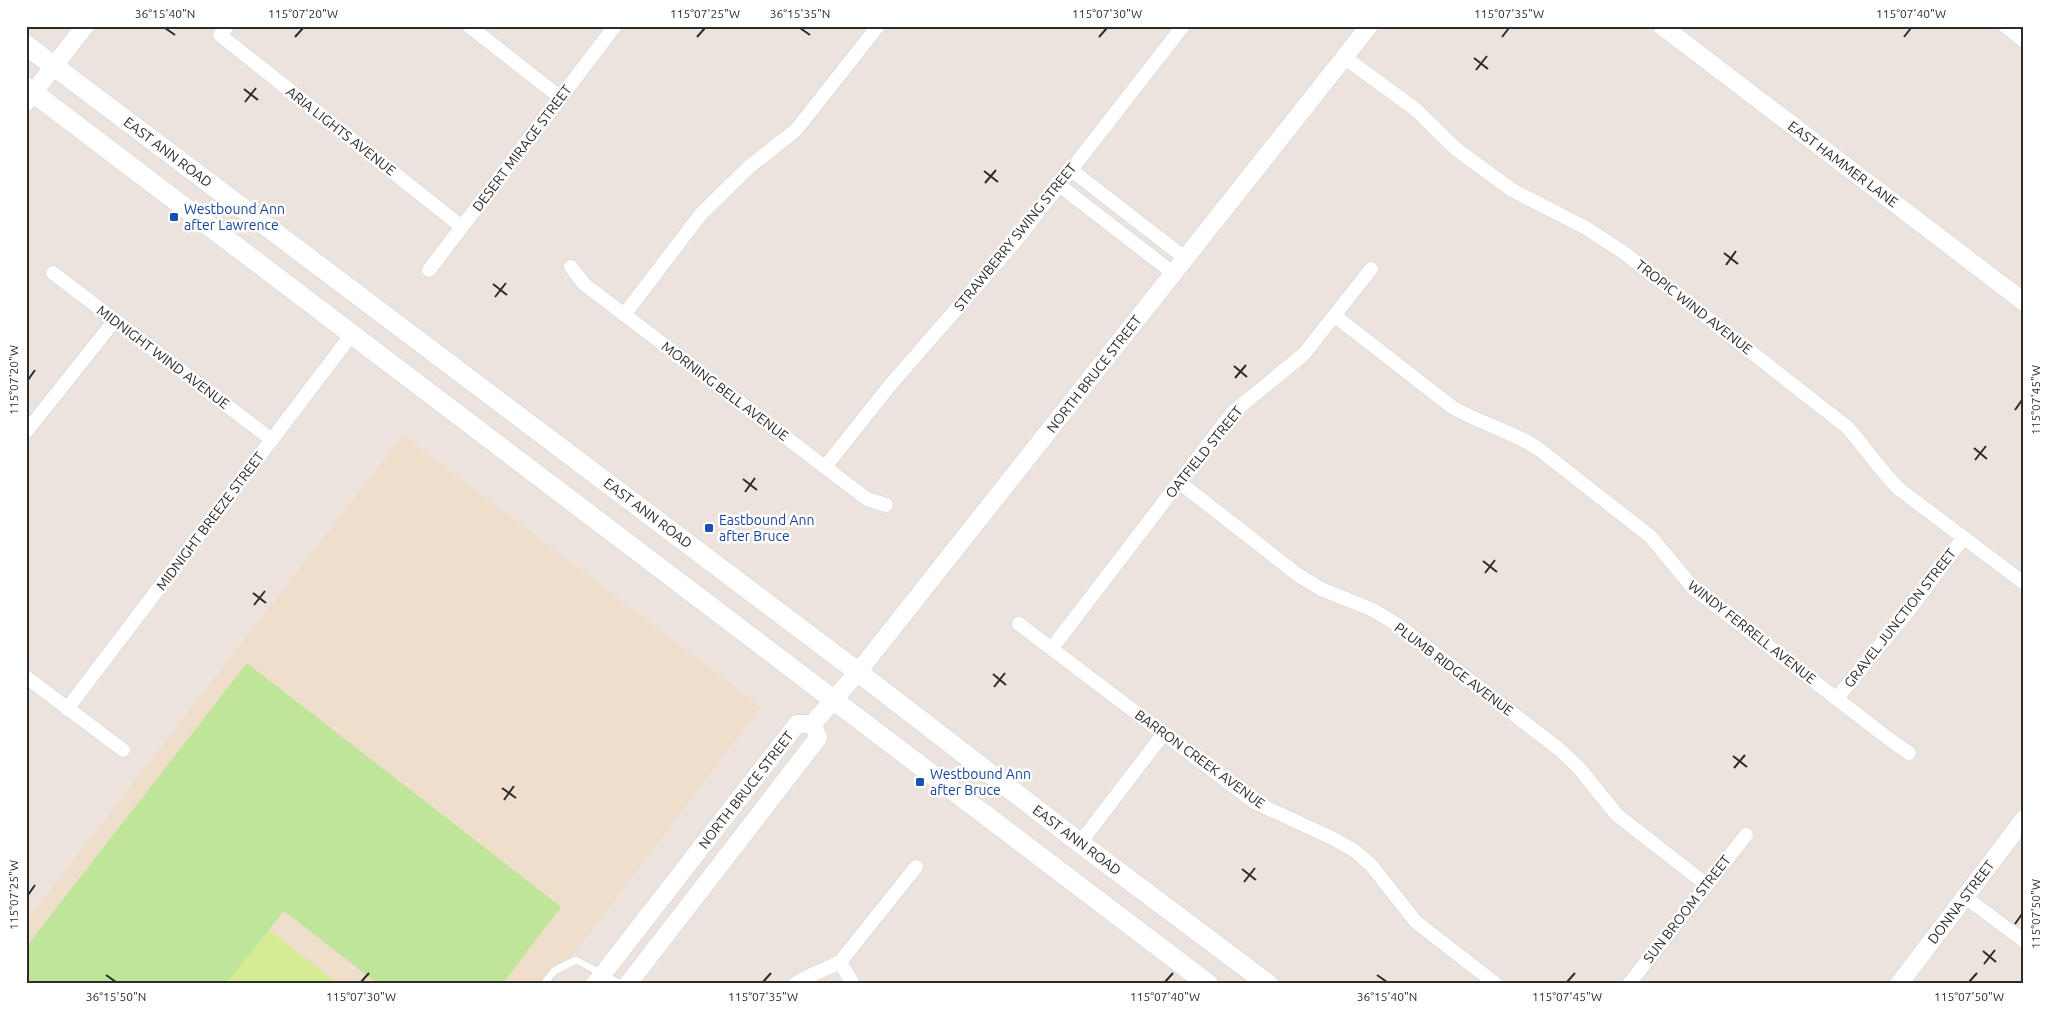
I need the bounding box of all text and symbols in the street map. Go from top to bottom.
text: 36°15'40"N [135,7,195,20]
text: 115°07'20"W [268,7,338,20]
text: 115°07'25"W [670,7,740,20]
text: 36°15'35"N [770,7,830,20]
text: 115°07'30"W [1072,7,1142,20]
text: 115°07'35"W [1474,7,1544,20]
text: 115°07'40"W [1876,7,1946,20]
street label: DESERT MIRAGE STREET [469,81,575,214]
street label: ARIA LIGHTS AVENUE [283,83,399,179]
street label: EAST ANN ROAD [121,114,215,190]
street label: EAST HAMMER LANE [1785,118,1901,211]
street label: STRAWBERRY SWING STREET [951,160,1080,314]
place label: Westbound Ann after Lawrence [184,201,285,233]
marker: Westbound Ann after Lawrence [168,211,180,223]
street label: TROPIC WIND AVENUE [1633,257,1755,357]
street label: MIDNIGHT WIND AVENUE [94,302,232,412]
street label: NORTH BRUCE STREET [1043,312,1145,436]
street label: MORNING BELL AVENUE [658,338,792,444]
text: 115°07'20"W [7,345,20,415]
text: 115°07'45"W [2029,365,2042,435]
street label: OATFIELD STREET [1162,403,1246,501]
street label: MIDNIGHT BREEZE STREET [153,449,267,593]
street label: EAST ANN ROAD [601,475,695,551]
place label: Eastbound Ann after Bruce [719,512,814,544]
marker: Eastbound Ann after Bruce [703,522,715,534]
street label: GRAVEL JUNCTION STREET [1841,545,1959,691]
street label: WINDY FERRELL AVENUE [1685,577,1819,687]
street label: PLUMB RIDGE AVENUE [1392,619,1517,719]
street label: BARRON CREEK AVENUE [1132,706,1268,812]
street label: NORTH BRUCE STREET [695,728,797,852]
place label: Westbound Ann after Bruce [930,766,1031,798]
marker: Westbound Ann after Bruce [914,776,926,788]
street label: EAST ANN ROAD [1030,802,1124,878]
street label: SUN BROOM STREET [1640,852,1734,966]
street label: DONNA STREET [1924,857,1998,947]
text: 115°07'25"W [7,860,20,930]
text: 115°07'50"W [2029,879,2042,949]
text: 36°15'50"N [86,990,146,1003]
text: 115°07'30"W [326,990,396,1003]
text: 115°07'35"W [728,990,798,1003]
text: 115°07'40"W [1130,990,1200,1003]
text: 36°15'40"N [1357,990,1417,1003]
text: 115°07'45"W [1532,990,1602,1003]
text: 115°07'50"W [1934,990,2004,1003]

